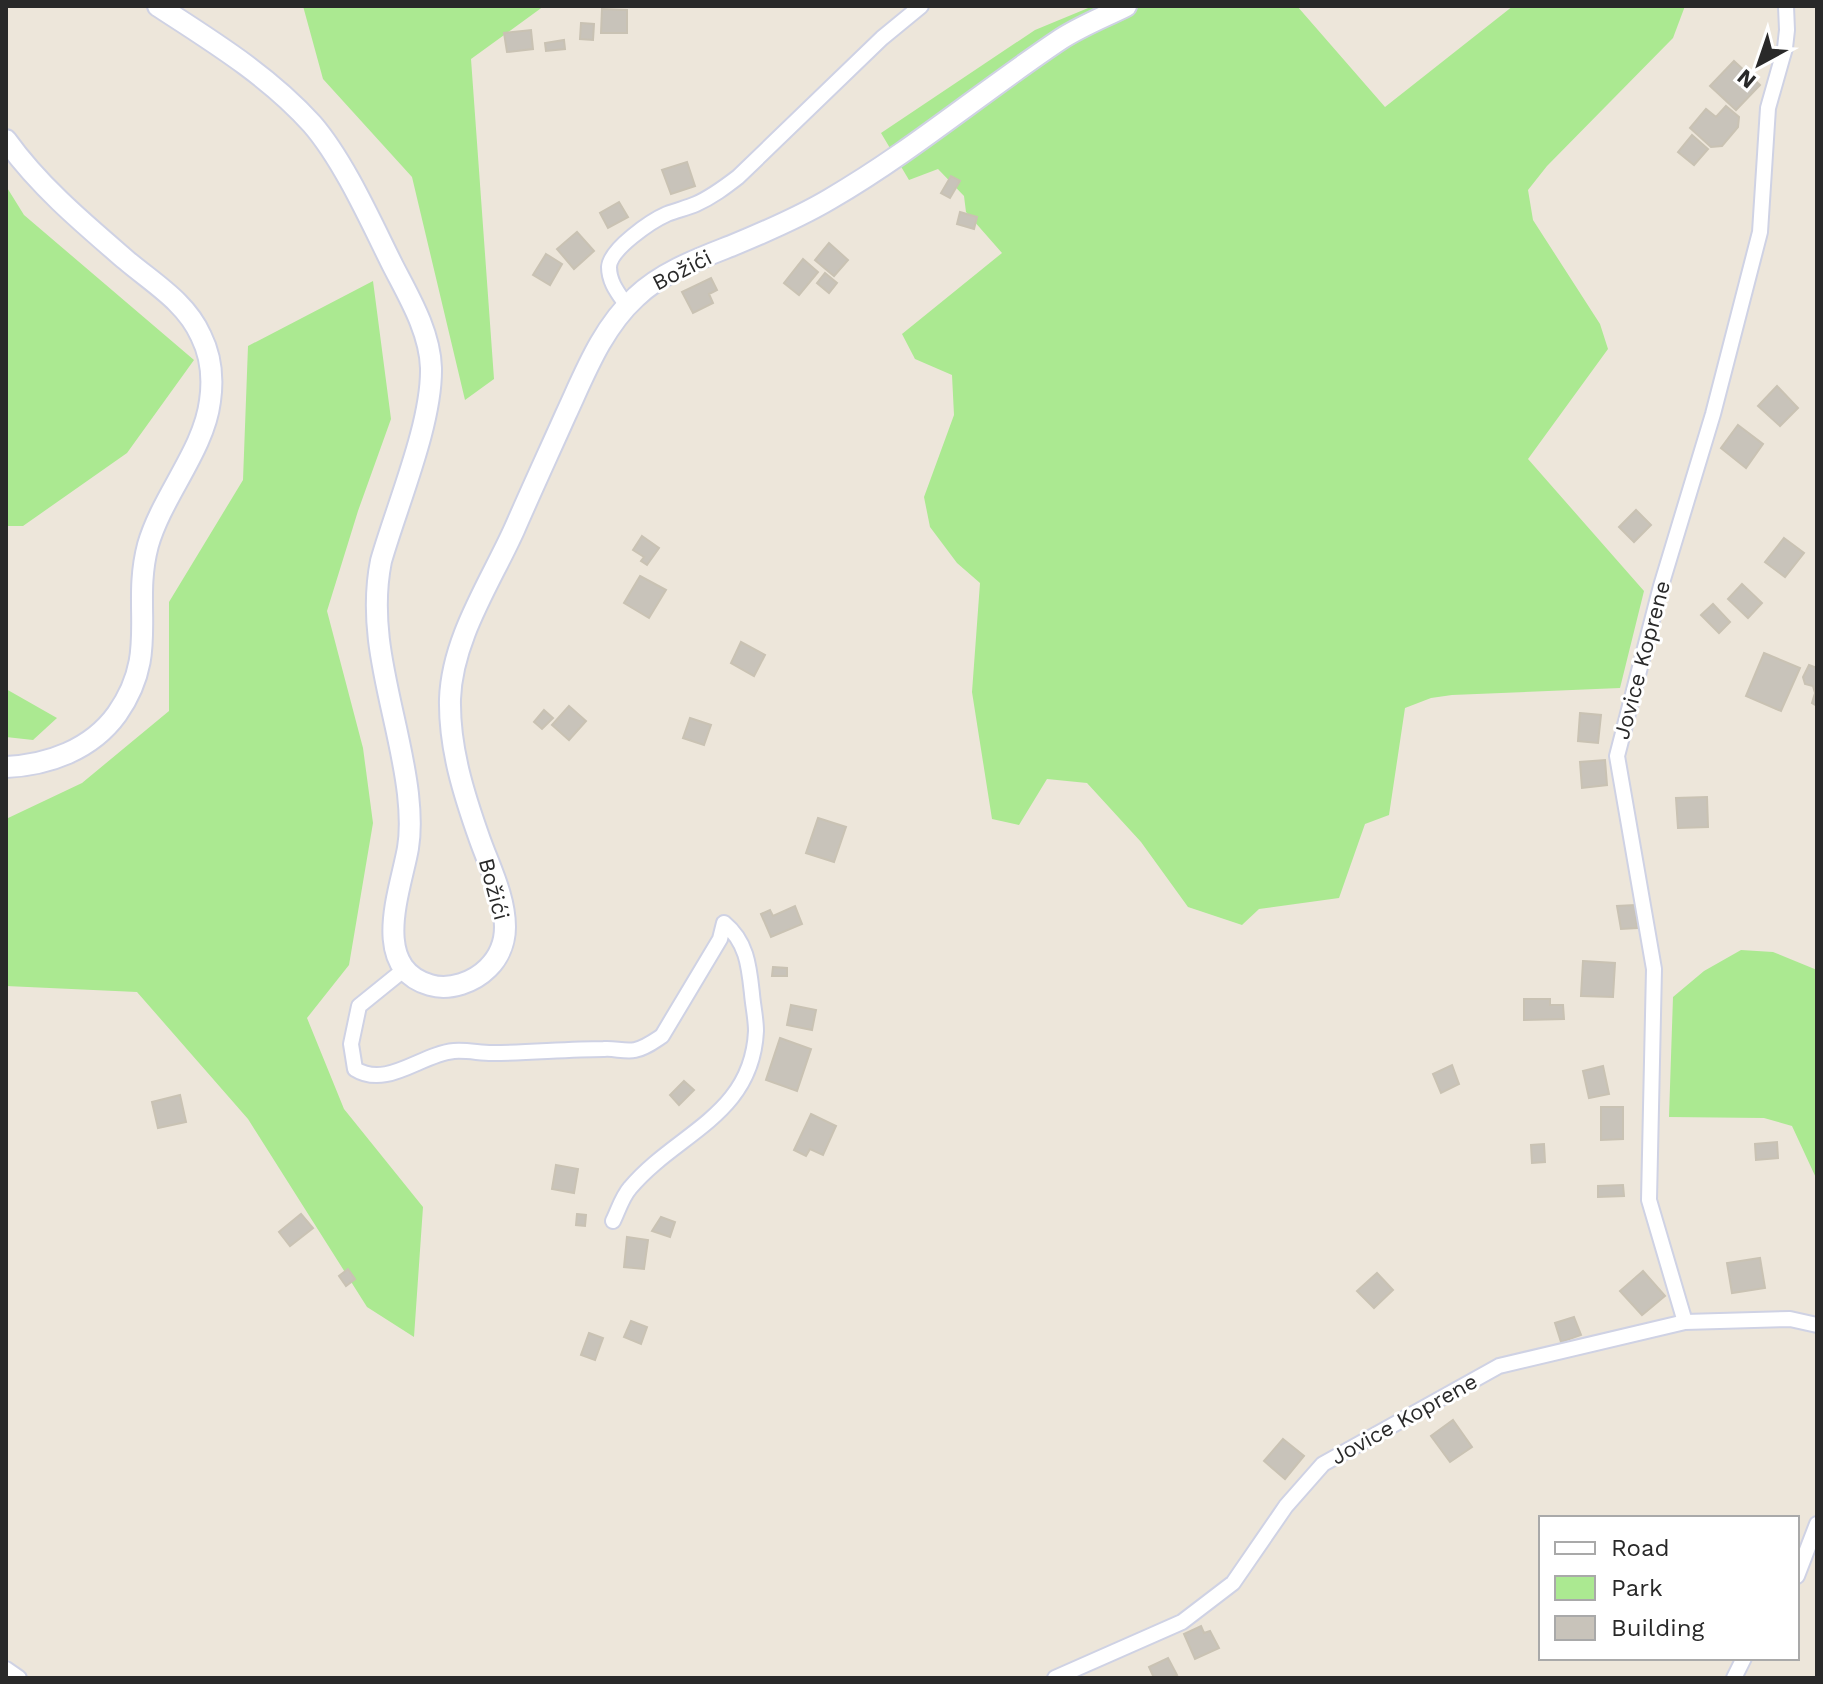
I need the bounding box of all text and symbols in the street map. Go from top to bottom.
north arrow [1719,24,1799,104]
text: N [1732,64,1761,94]
street label: Božići [648,245,716,295]
street label: Jovice Koprene [1609,578,1675,742]
street label: Božići [474,855,514,923]
street label: Jovice Koprene [1326,1368,1482,1470]
legend [1539,1516,1799,1660]
text: Road [1611,1534,1670,1562]
text: Park [1611,1574,1663,1602]
text: Building [1611,1614,1704,1642]

